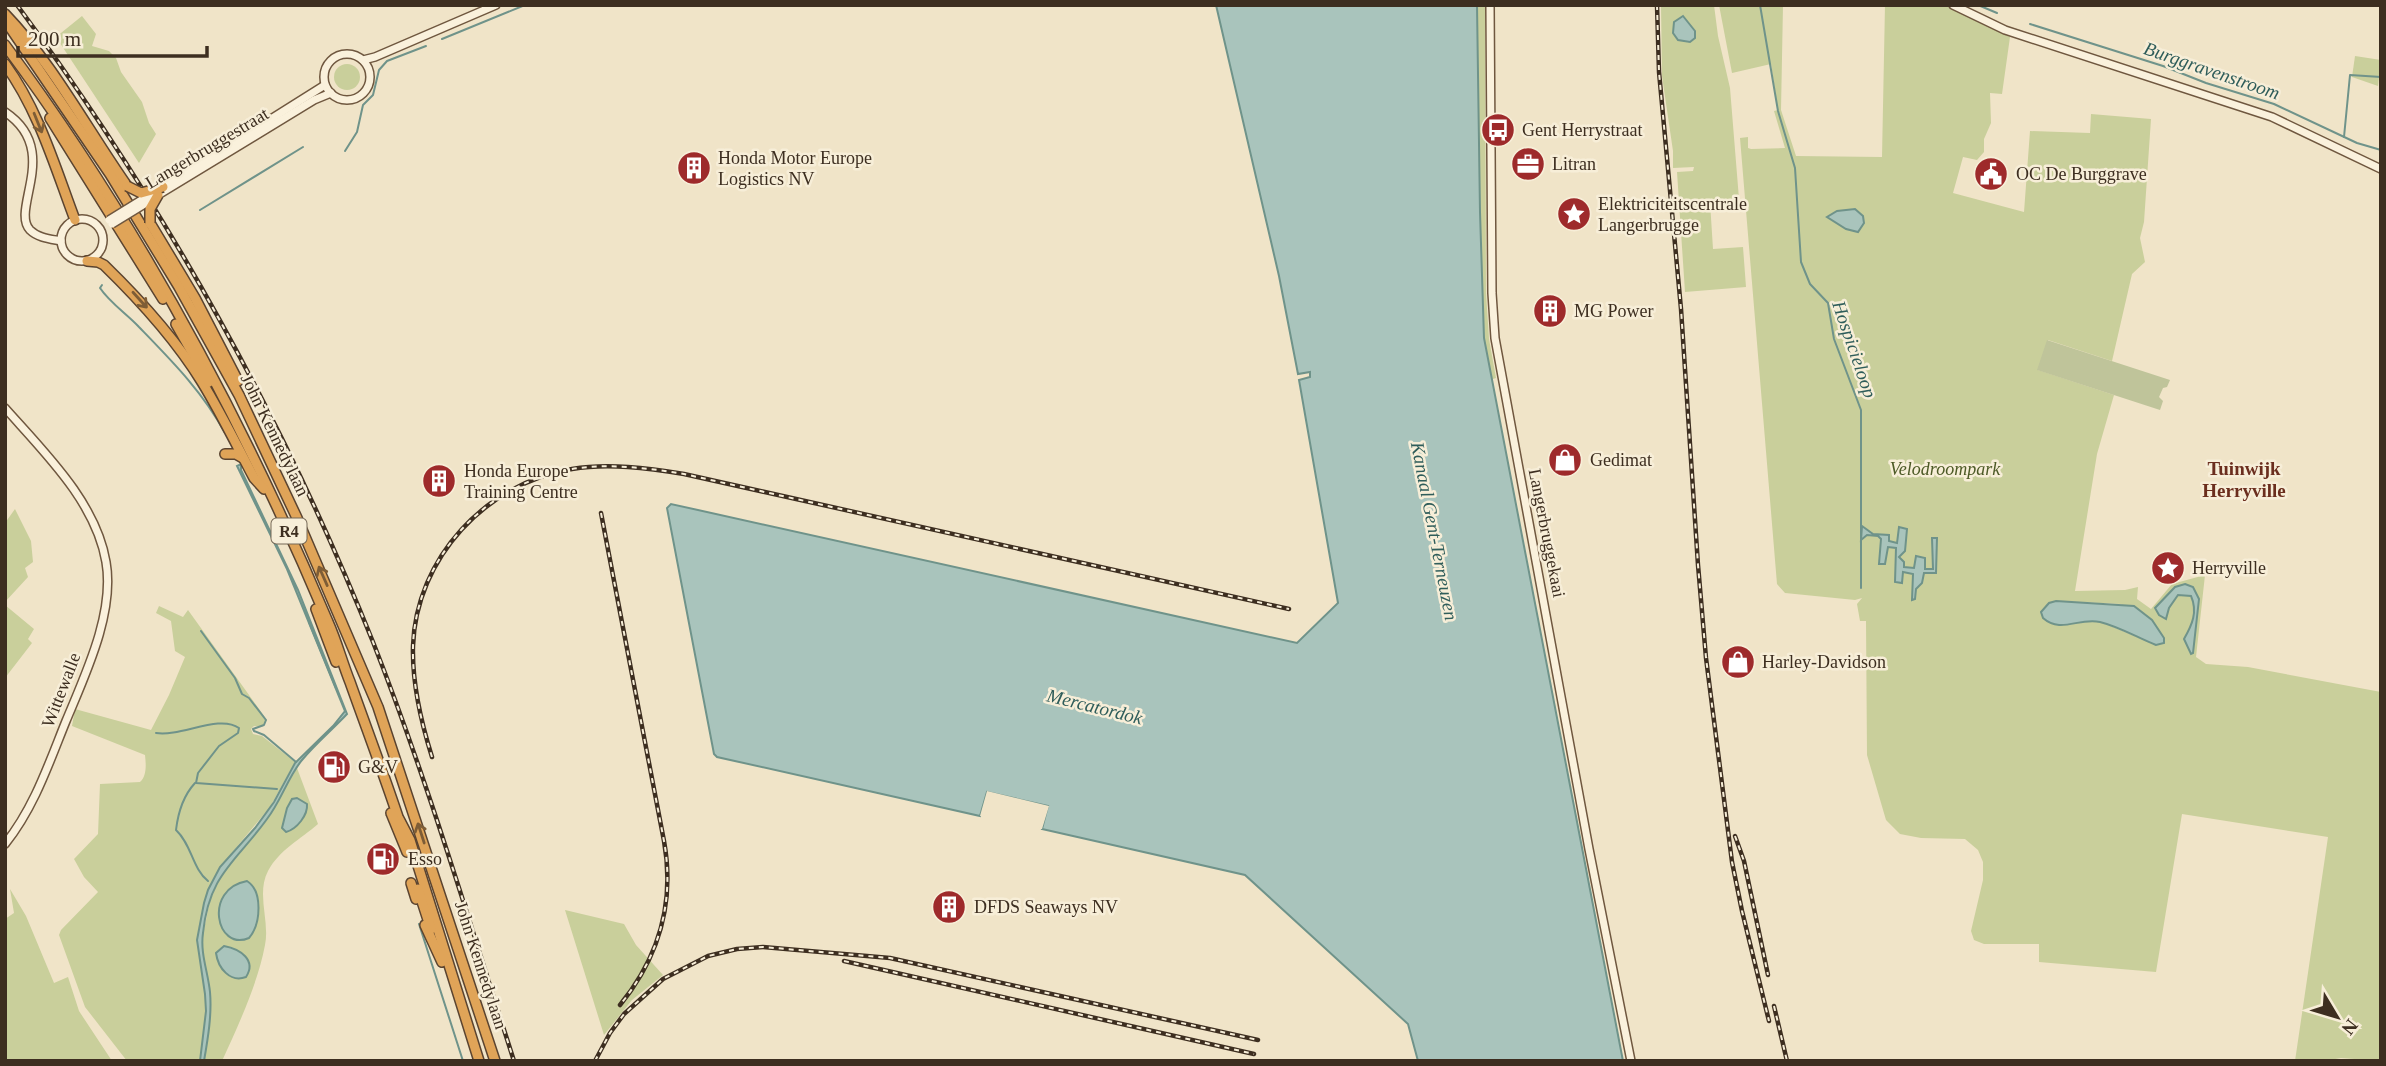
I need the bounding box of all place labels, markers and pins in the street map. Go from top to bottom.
bus stop icon: Gent Herrystraat [1479,111,1517,149]
place label: Gent Herrystraat [1522,120,1642,140]
office icon: Litran [1509,145,1547,183]
place label: Honda Motor Europe Logistics NV [718,148,872,189]
building icon: Honda Motor Europe Logistics NV [675,149,713,187]
place label: Litran [1552,154,1596,174]
public building icon: OC De Burggrave [1972,155,2010,193]
place label: OC De Burggrave [2016,164,2147,184]
place label: Elektriciteitscentrale Langerbrugge [1598,194,1747,235]
place icon: Elektriciteitscentrale Langerbrugge [1555,195,1593,233]
building icon: MG Power [1531,292,1569,330]
place label: MG Power [1574,301,1654,321]
shop icon: Gedimat [1546,441,1584,479]
place label: Gedimat [1590,450,1652,470]
place label: Honda Europe Training Centre [464,461,578,502]
building icon: Honda Europe Training Centre [420,462,458,500]
place icon: Herryville [2149,549,2187,587]
place label: Herryville [2192,558,2266,578]
shop icon: Harley-Davidson [1719,643,1757,681]
place label: Harley-Davidson [1762,652,1886,672]
fuel station icon: G&V [315,748,353,786]
place label: G&V [358,757,398,777]
fuel station icon: Esso [364,840,402,878]
place label: Esso [408,849,442,869]
building icon: DFDS Seaways NV [930,888,968,926]
place label: DFDS Seaways NV [974,897,1118,917]

